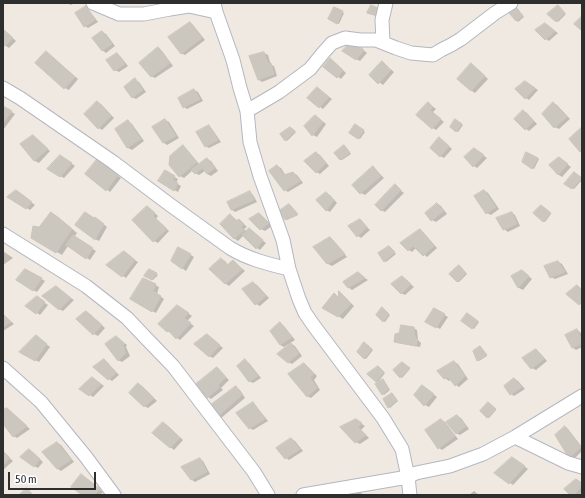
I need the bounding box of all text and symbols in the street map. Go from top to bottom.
scale bar [10,464,98,490]
text: 50 m [15,472,37,486]

